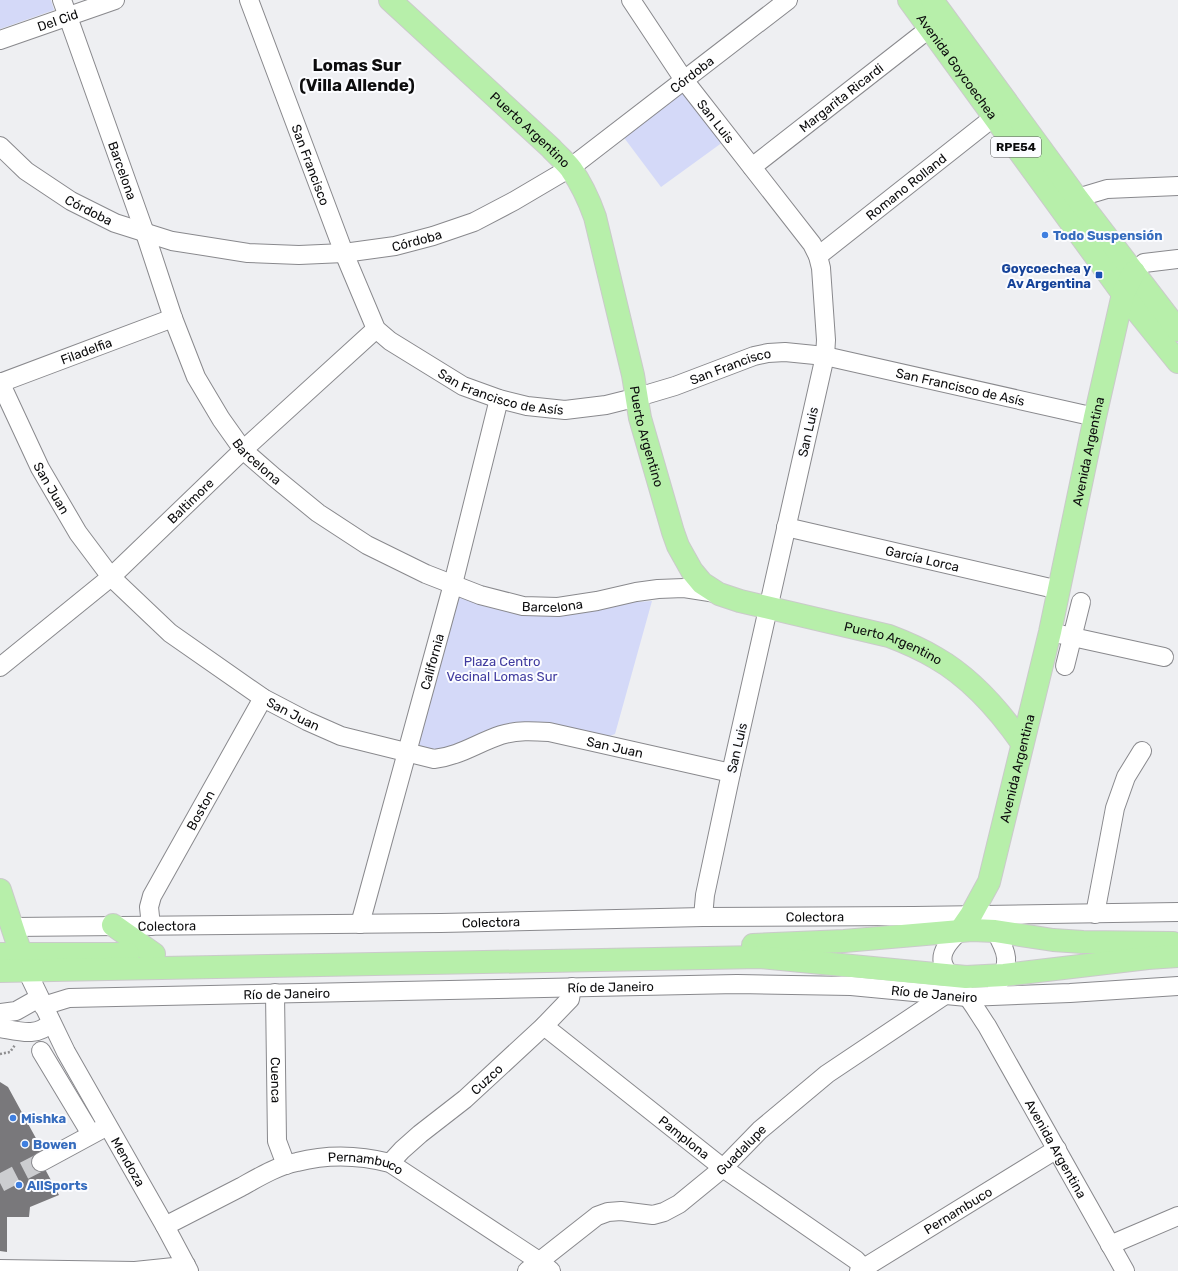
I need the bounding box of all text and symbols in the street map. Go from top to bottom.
street label: Del Cid [35,6,80,34]
street label: Avenida Goycoechea [914,11,1000,122]
street label: Córdoba [667,53,716,96]
district label: Lomas Sur (Villa Allende) [299,55,415,95]
street label: Margarita Ricardi [796,60,886,135]
street label: Puerto Argentino [487,89,573,170]
street label: San Luis [694,96,738,146]
street label: San Francisco [289,122,333,207]
road number: RPE54 [991,137,1041,157]
street label: Barcelona [105,139,140,202]
street label: Romano Rolland [863,150,949,223]
street label: Córdoba [62,192,115,228]
street label: Córdoba [390,226,444,254]
place label: Todo Suspensión [1053,228,1163,243]
marker: Todo Suspensión [1040,230,1050,240]
place label: Goycoechea y Av Argentina [1001,261,1091,291]
marker: Goycoechea y Av Argentina [1094,270,1104,280]
street label: Filadelfia [58,334,114,367]
street label: San Francisco [687,345,772,387]
street label: San Francisco de Asís [435,365,565,417]
street label: San Francisco de Asís [895,365,1027,408]
street label: Puerto Argentino [627,385,667,489]
street label: Avenida Argentina [1069,395,1107,507]
street label: San Luis [795,405,821,459]
street label: Barcelona [230,435,284,487]
street label: San Juan [31,460,73,517]
street label: Baltimore [164,475,217,526]
street label: García Lorca [884,543,961,574]
street label: Barcelona [522,596,584,615]
street label: Puerto Argentino [843,618,945,668]
street label: California [417,632,447,691]
park label: Plaza Centro Vecinal Lomas Sur [447,654,557,684]
street label: San Juan [264,694,322,733]
street label: Avenida Argentina [996,713,1037,824]
street label: San Luis [724,721,750,775]
street label: San Juan [585,733,645,761]
street label: Boston [183,788,217,833]
street label: Colectora [786,909,844,924]
street label: Colectora [462,914,520,930]
street label: Colectora [138,918,196,933]
street label: Río de Janeiro [567,978,654,995]
street label: Río de Janeiro [890,982,978,1005]
street label: Río de Janeiro [243,985,330,1002]
street label: Cuenca [268,1057,284,1103]
street label: Cuzco [468,1061,505,1097]
street label: Avenida Argentina [1022,1097,1090,1201]
place label: Mishka [21,1111,66,1126]
marker: Mishka [8,1113,18,1123]
street label: Pamplona [656,1113,713,1162]
street label: Guadalupe [713,1121,769,1178]
street label: Mendoza [108,1134,148,1189]
place label: Bowen [33,1137,77,1152]
marker: Bowen [20,1139,30,1149]
street label: Pernambuco [328,1149,406,1177]
place label: AllSports [27,1178,88,1193]
marker: AllSports [14,1180,24,1190]
street label: Pernambuco [921,1183,995,1237]

